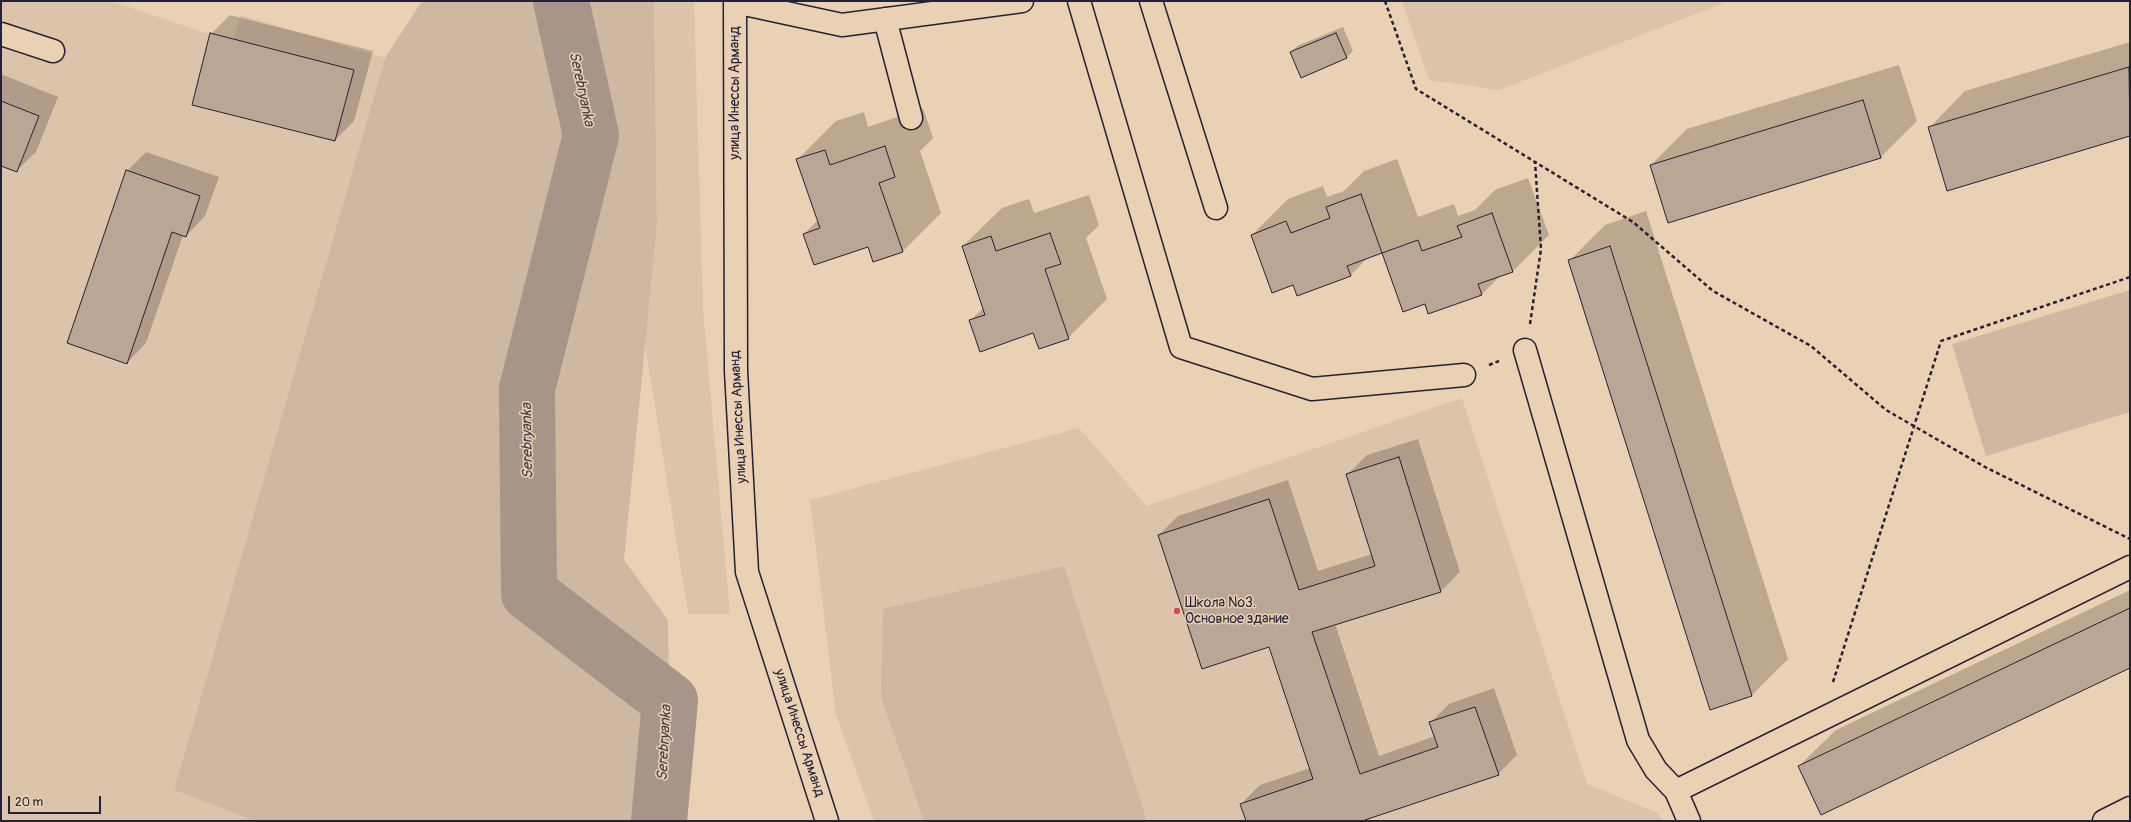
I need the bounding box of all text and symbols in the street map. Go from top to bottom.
street label: улица Инессы Арманд [727,26,743,160]
water label: Serebryanka [564,50,598,128]
street label: улица Инессы Арманд [727,350,751,484]
water label: Serebryanka [518,403,538,479]
place label: Школа №3. Основное здание [1185,595,1289,628]
marker: Школа №3. Основное здание [1172,606,1182,616]
street label: улица Инессы Арманд [770,667,828,799]
water label: Serebryanka [654,705,676,781]
scale bar [10,788,103,814]
text: 20 m [15,795,43,810]

